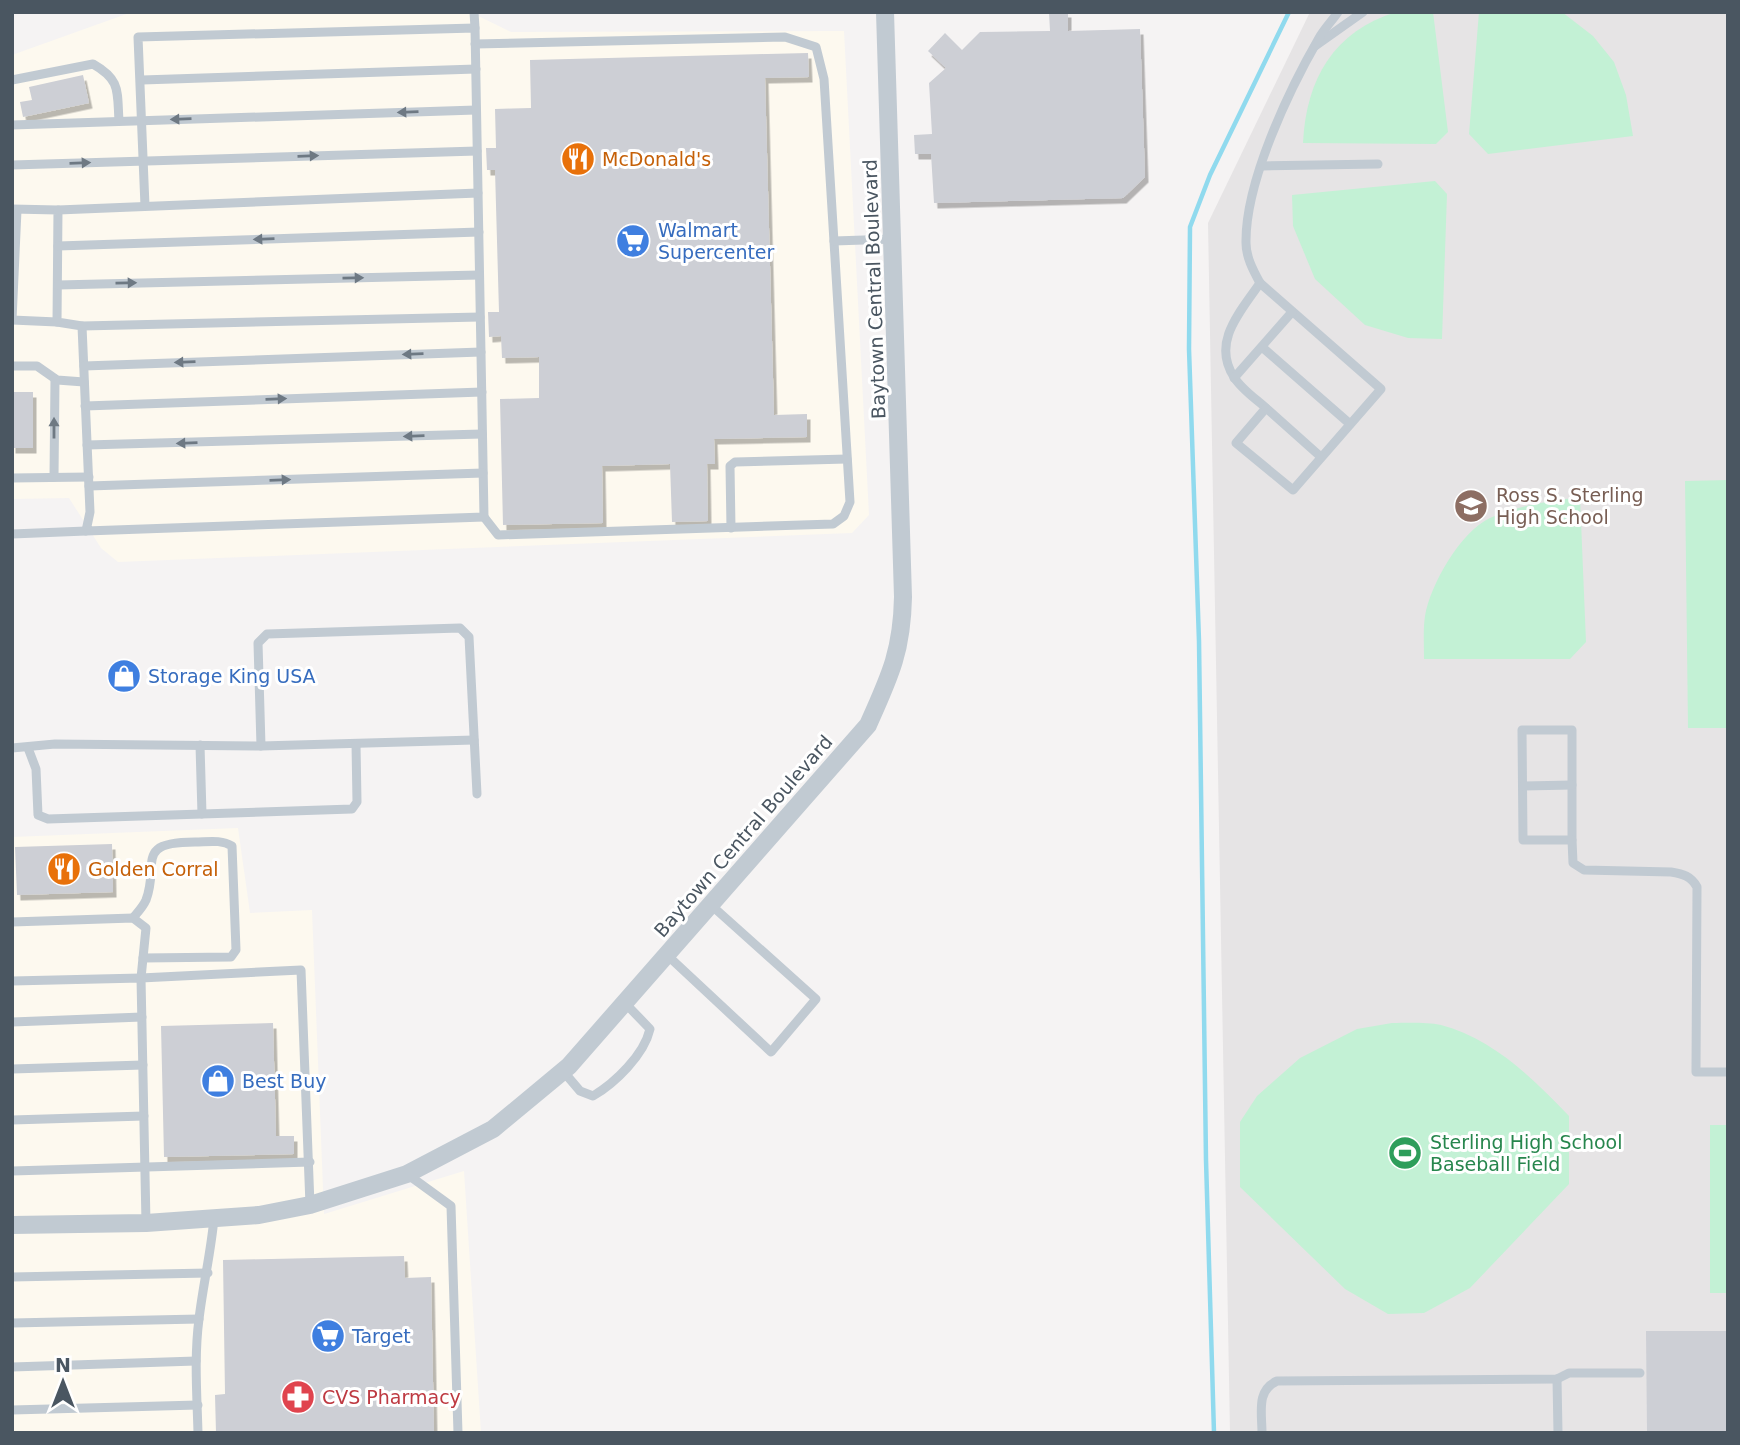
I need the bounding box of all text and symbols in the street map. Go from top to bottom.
one-way arrow [397,106,419,117]
one-way arrow [170,114,192,125]
restaurant icon: McDonald's [559,140,597,178]
place label: McDonald's [602,148,711,170]
one-way arrow [297,151,319,162]
one-way arrow [70,158,92,169]
street label: Baytown Central Boulevard [858,159,890,419]
place label: Walmart Supercenter [658,219,775,263]
supermarket icon: Walmart Supercenter [614,222,652,260]
one-way arrow [252,233,274,244]
one-way arrow [342,272,364,284]
one-way arrow [115,278,137,289]
one-way arrow [402,349,424,360]
one-way arrow [174,357,196,368]
one-way arrow [265,394,287,405]
one-way arrow [49,417,60,439]
one-way arrow [403,431,425,442]
one-way arrow [175,437,197,448]
one-way arrow [269,474,291,485]
place label: Ross S. Sterling High School [1496,484,1644,528]
school or university icon: Ross S. Sterling High School [1452,487,1490,525]
shop icon: Storage King USA [105,657,143,695]
place label: Storage King USA [148,665,316,687]
street label: Baytown Central Boulevard [649,731,837,941]
restaurant icon: Golden Corral [45,850,83,888]
place label: Golden Corral [88,858,219,880]
shop icon: Best Buy [199,1062,237,1100]
place label: Best Buy [242,1070,326,1092]
place label: Sterling High School Baseball Field [1430,1131,1623,1175]
sports icon: Sterling High School Baseball Field [1386,1134,1424,1172]
supermarket icon: Target [309,1317,347,1355]
place label: Target [351,1325,411,1347]
north arrow [28,1347,98,1417]
text: N [55,1354,71,1376]
pharmacy icon: CVS Pharmacy [279,1378,317,1416]
place label: CVS Pharmacy [322,1386,461,1408]

